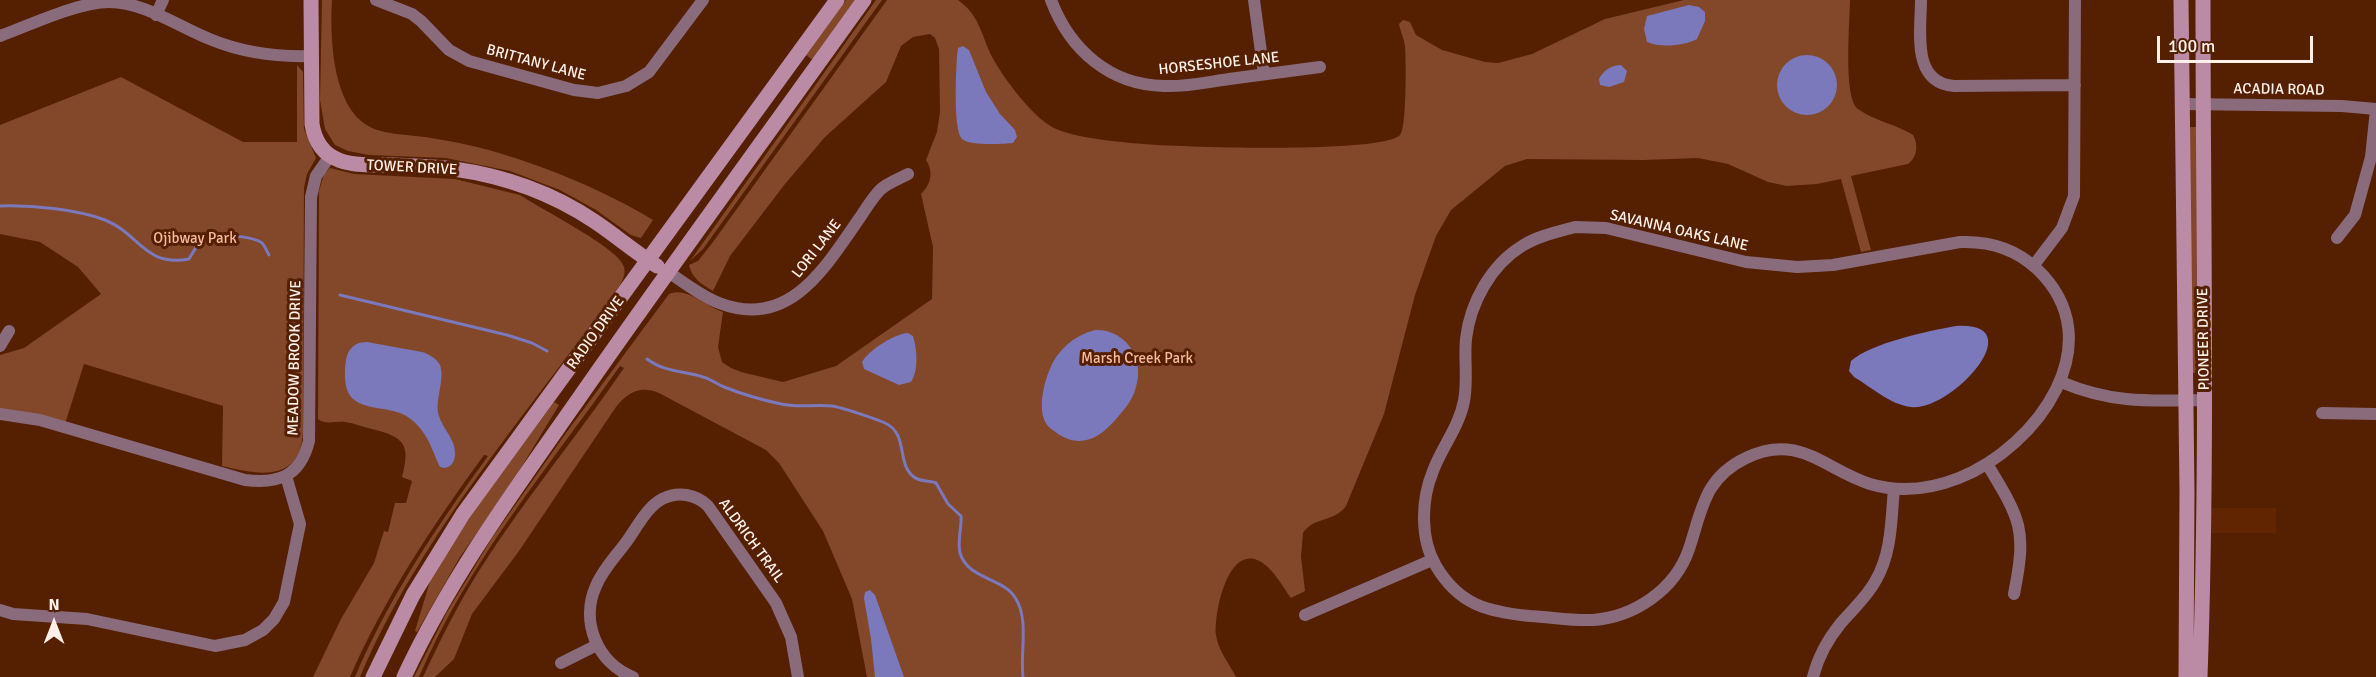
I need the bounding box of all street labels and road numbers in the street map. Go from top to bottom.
street label: BRITTANY LANE [484,41,588,85]
street label: HORSESHOE LANE [1158,49,1280,79]
street label: ACADIA ROAD [2233,80,2325,100]
street label: TOWER DRIVE [366,157,458,179]
street label: SAVANNA OAKS LANE [1608,206,1750,256]
street label: LORI LANE [789,216,845,282]
street label: MEADOW BROOK DRIVE [285,280,305,436]
street label: PIONEER DRIVE [2194,288,2214,390]
street label: RADIO DRIVE [564,293,628,373]
street label: ALDRICH TRAIL [714,495,788,587]

